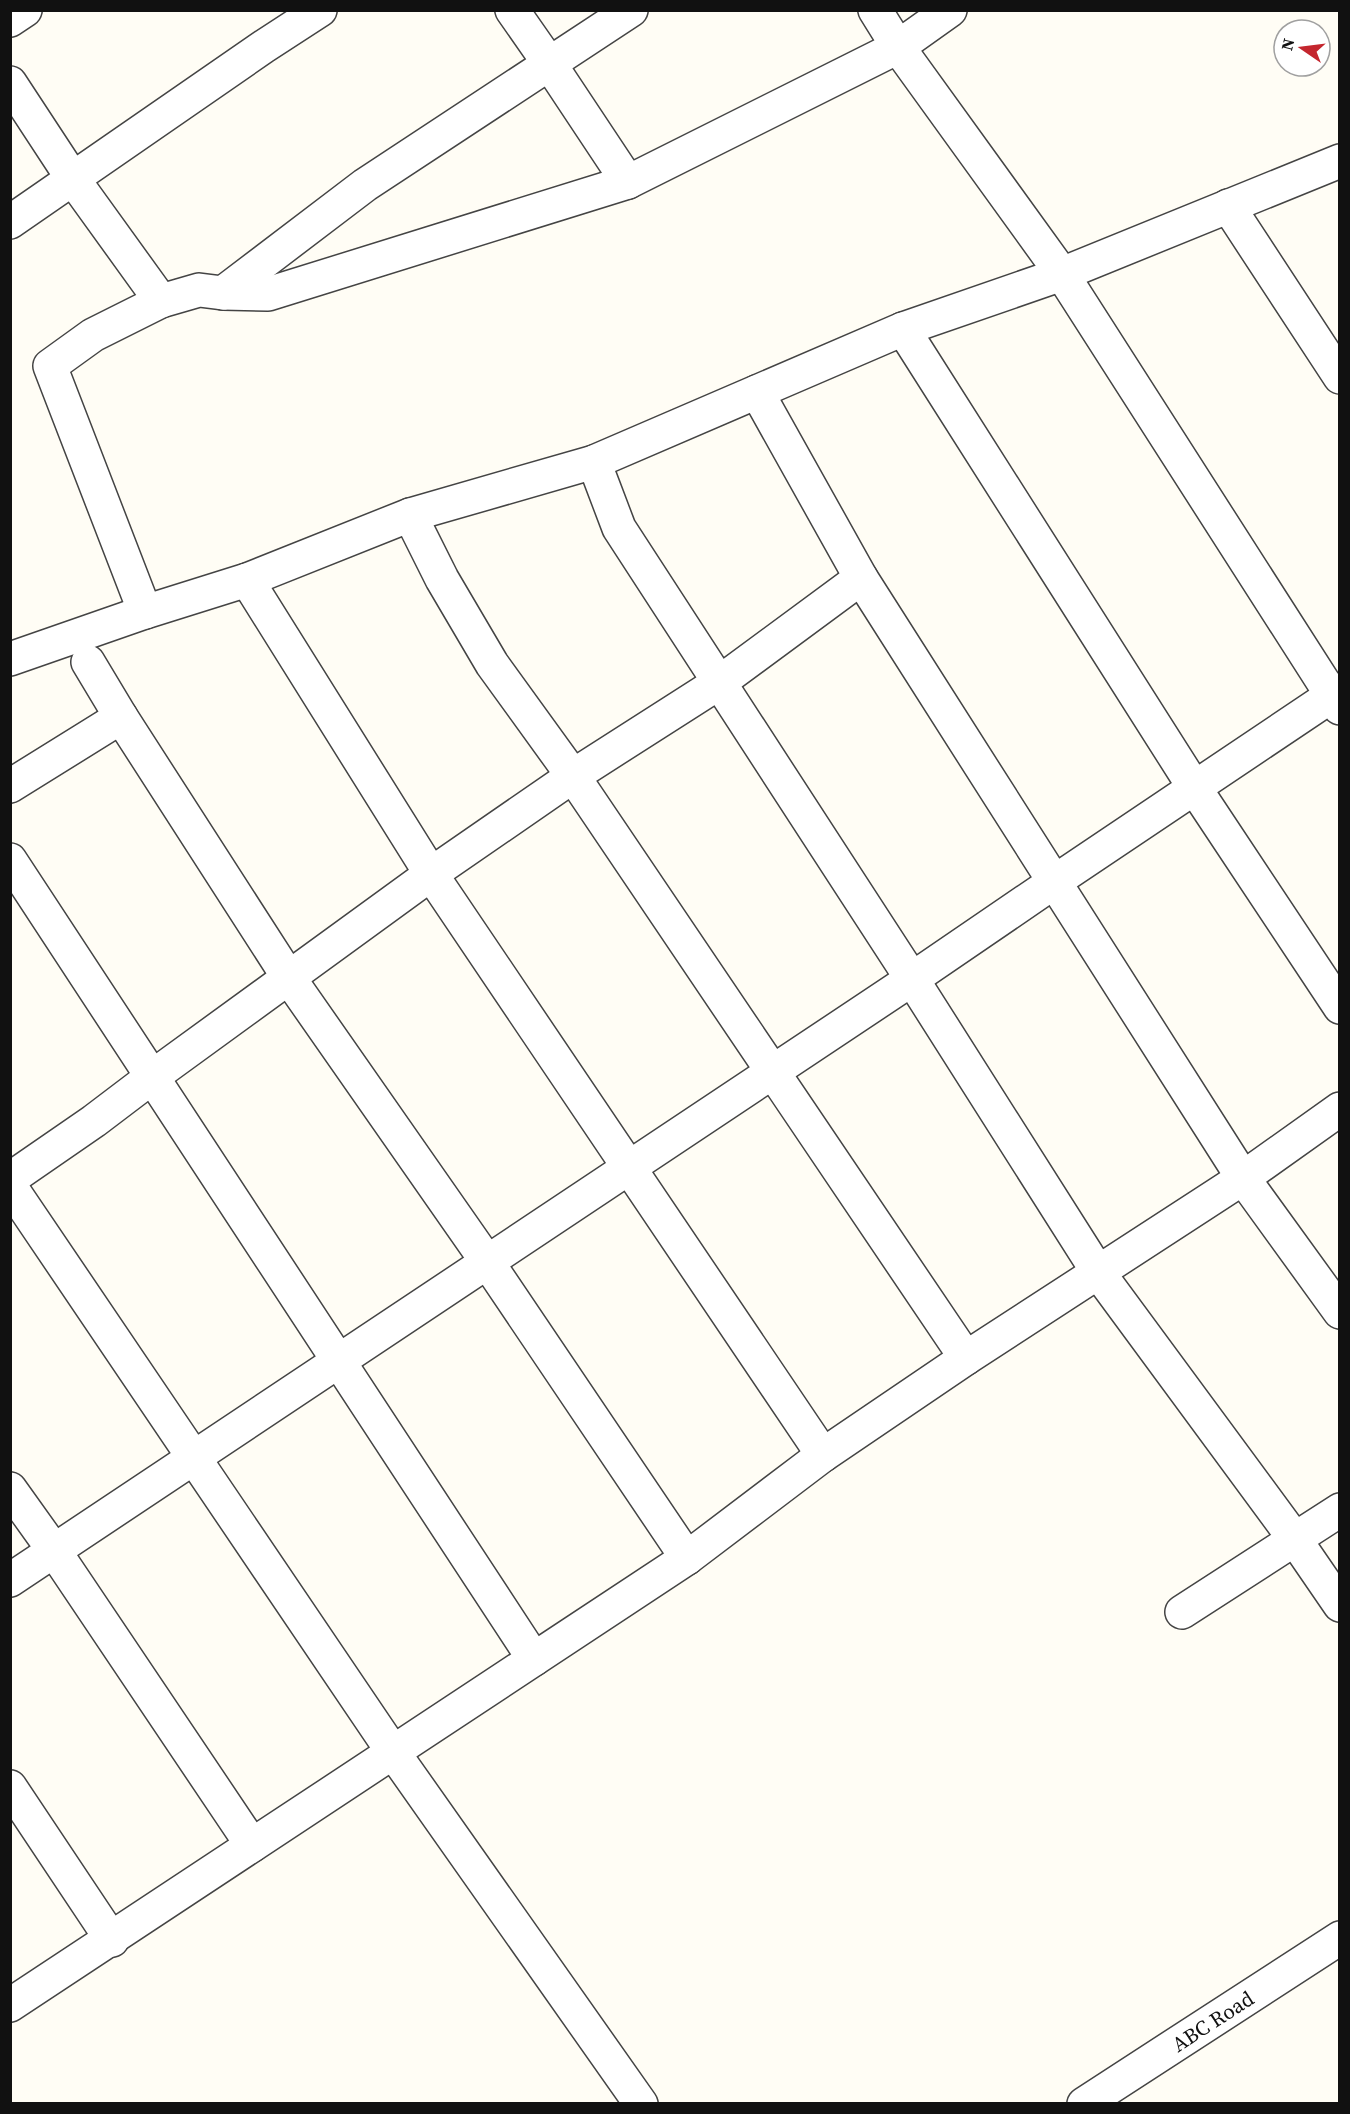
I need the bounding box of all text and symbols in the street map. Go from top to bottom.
north arrow [1272,18,1332,78]
text: N [1275,36,1300,53]
street label: ABC Road [1166,1983,1259,2058]

